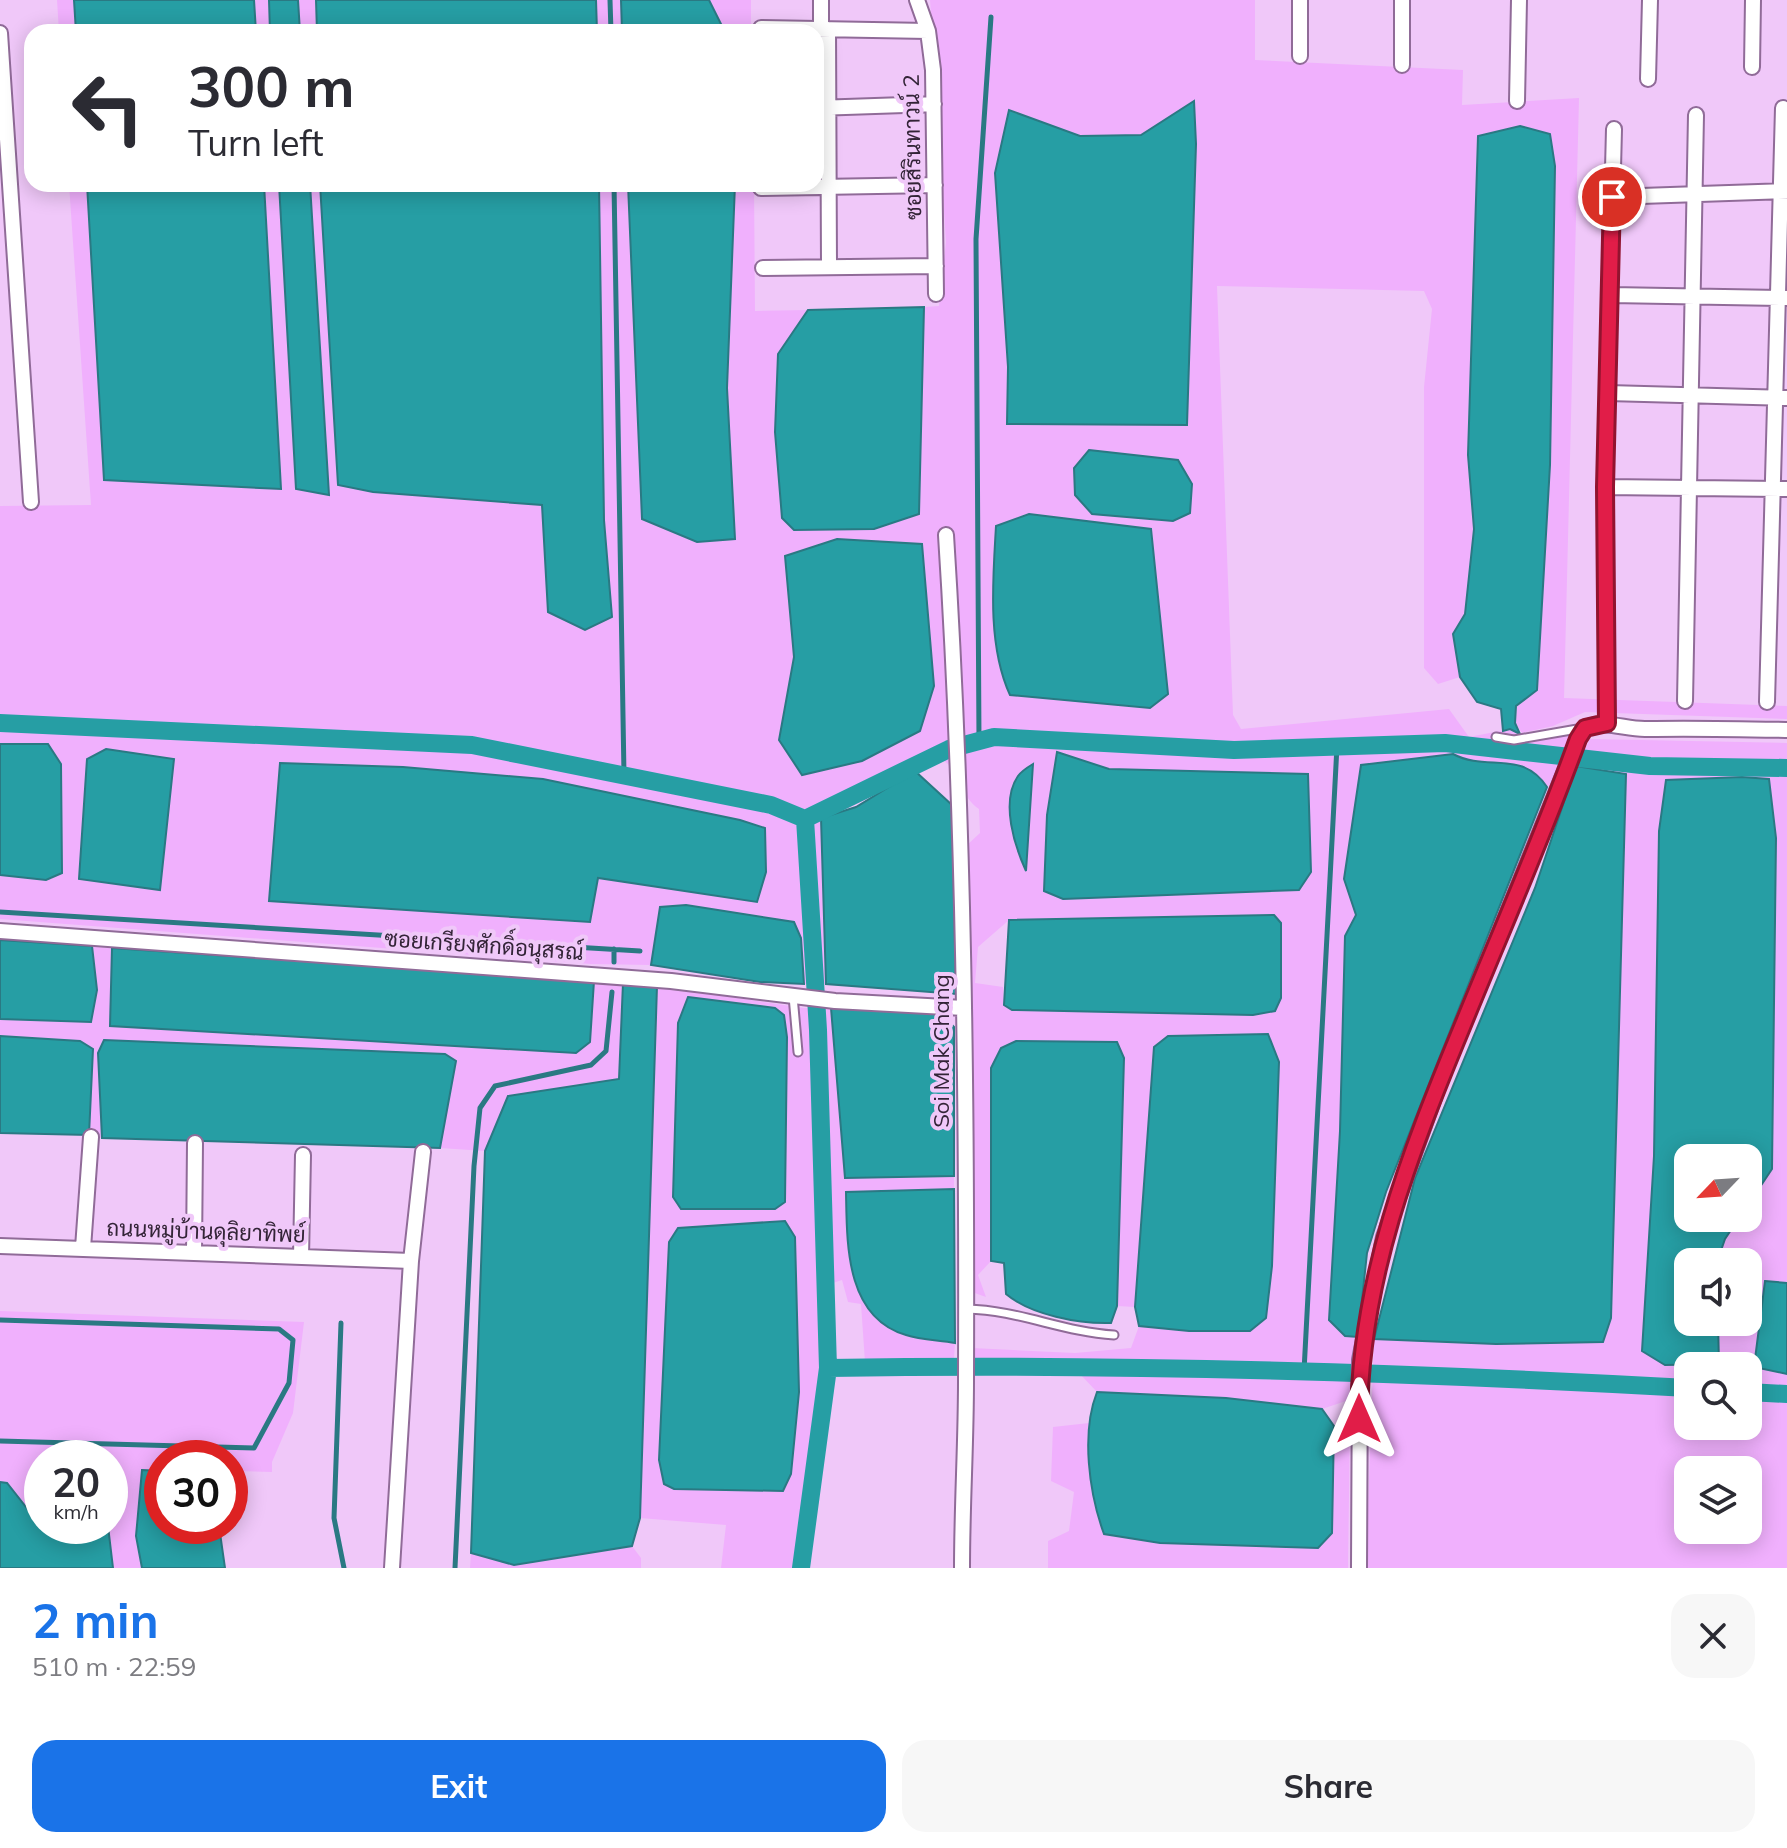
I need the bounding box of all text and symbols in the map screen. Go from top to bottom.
text: 300 m [188,51,355,121]
icon: left [56,56,160,160]
street label: ซอยสิรินทาวน์ 2 [897,74,927,220]
text: Turn left [188,120,324,165]
pin [1578,163,1646,231]
icon: arrive [1590,175,1634,219]
street label: ซอยเกรียงศักดิ์อนุสรณ์ [383,919,585,968]
street label: Soi Mak Chang [927,974,955,1128]
north arrow [1674,1144,1762,1232]
map controls [1674,1144,1762,1544]
street label: ถนนหมู่บ้านดุลิยาทิพย์ [106,1214,306,1250]
button: sound [1674,1248,1762,1336]
button: search [1674,1352,1762,1440]
position arrow [1317,1377,1401,1461]
speed limit sign: 30 [144,1440,248,1544]
button: layers [1674,1456,1762,1544]
text: 20 [52,1457,100,1507]
text: km/h [53,1499,99,1524]
text: 2 min [32,1590,159,1650]
button: close [1671,1594,1755,1678]
text: 510 m · 22:59 [32,1650,196,1683]
button: Exit [32,1740,886,1832]
button: Share [902,1740,1755,1832]

